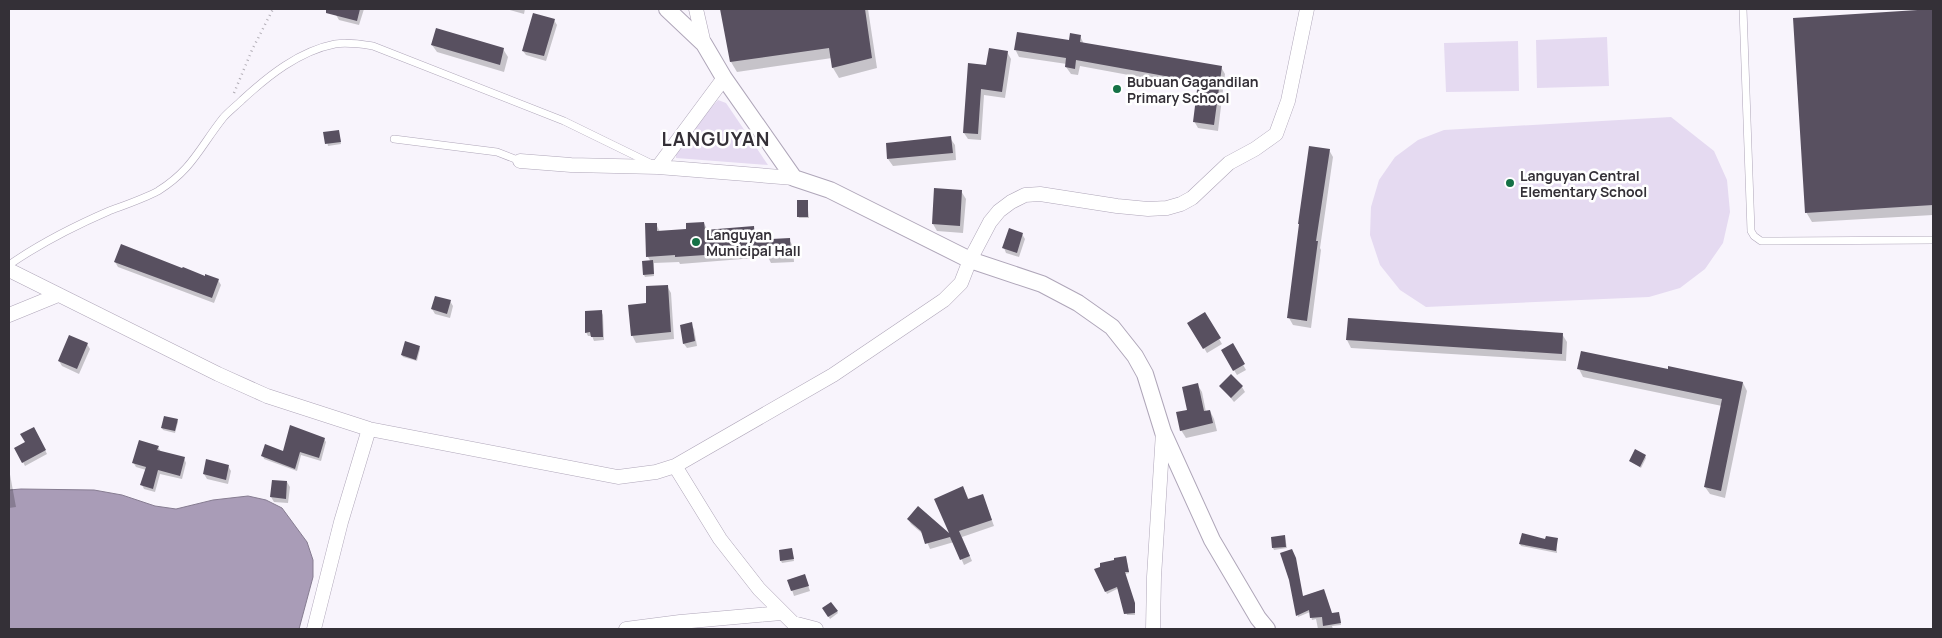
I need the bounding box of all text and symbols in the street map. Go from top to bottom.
place label: Bubuan Gagandilan Primary School [1127,72,1259,107]
marker: Bubuan Gagandilan Primary School [1111,83,1123,95]
district label: LANGUYAN [662,126,770,152]
place label: Languyan Central Elementary School [1520,166,1647,201]
marker: Languyan Central Elementary School [1504,177,1516,189]
place label: Languyan Municipal Hall [706,225,801,260]
marker: Languyan Municipal Hall [690,236,702,248]

